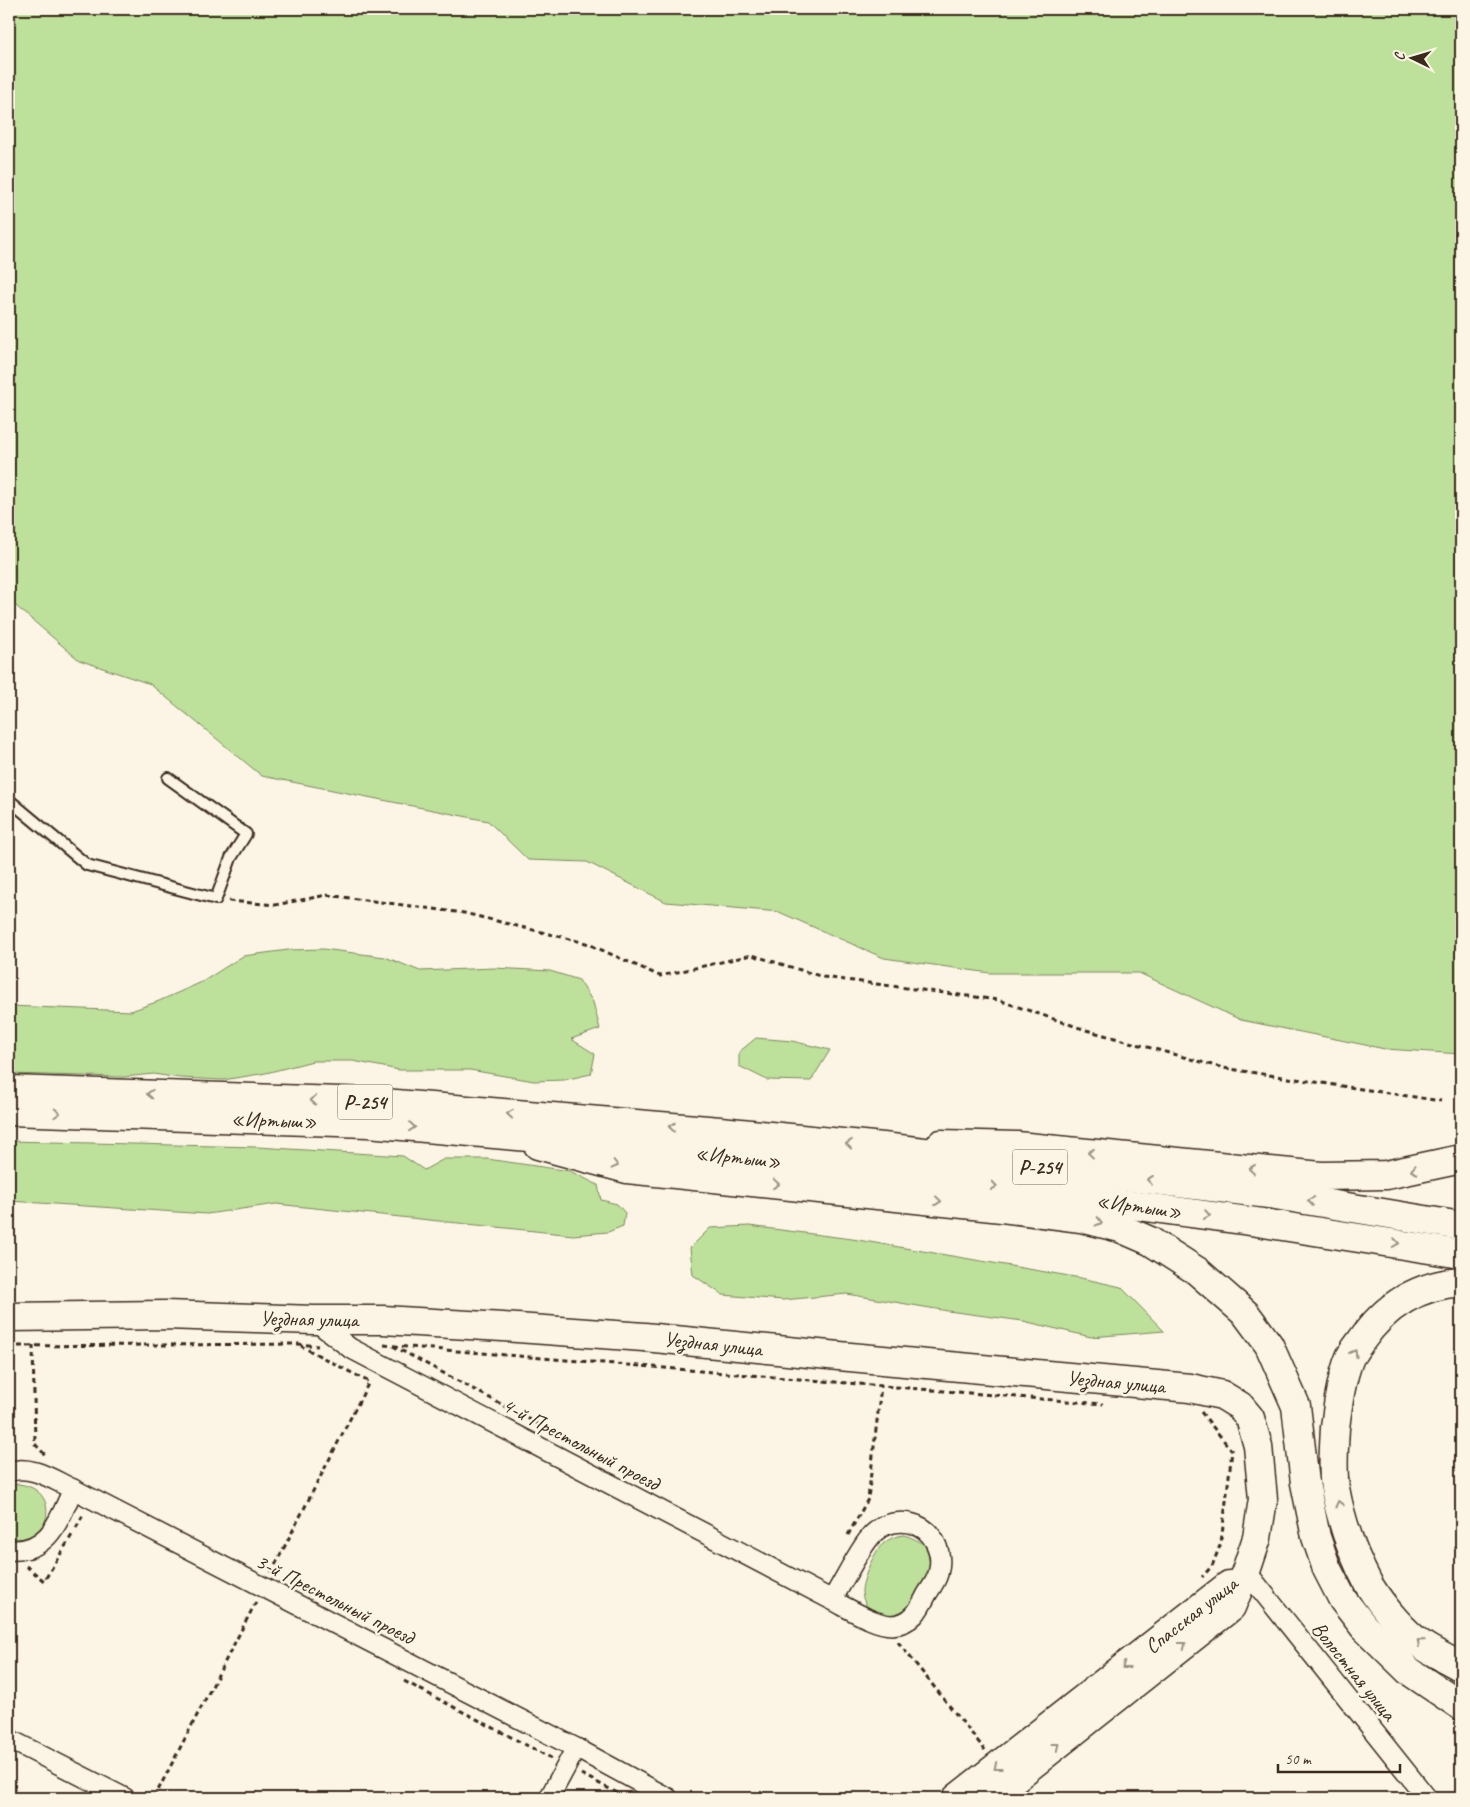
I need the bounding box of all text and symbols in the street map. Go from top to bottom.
north arrow [1388,32,1438,82]
text: С [1391,51,1409,61]
road number: Р-254 [338,1084,392,1120]
one-way arrow [146,1089,154,1100]
one-way arrow [309,1095,316,1105]
street label: «Иртыш» [231,1106,318,1134]
one-way arrow [54,1108,62,1118]
one-way arrow [506,1108,514,1119]
one-way arrow [408,1121,416,1132]
one-way arrow [667,1121,675,1132]
one-way arrow [845,1139,853,1150]
street label: «Иртыш» [694,1140,782,1174]
one-way arrow [1086,1148,1094,1159]
road number: Р-254 [1012,1150,1068,1184]
one-way arrow [610,1160,618,1170]
one-way arrow [1248,1164,1256,1175]
one-way arrow [1409,1164,1418,1174]
one-way arrow [1145,1175,1153,1186]
one-way arrow [772,1178,780,1189]
one-way arrow [990,1180,998,1191]
street label: «Иртыш» [1095,1187,1183,1225]
one-way arrow [934,1195,942,1206]
one-way arrow [1306,1196,1314,1207]
one-way arrow [1203,1209,1211,1220]
one-way arrow [1094,1216,1103,1227]
one-way arrow [1392,1237,1400,1248]
street label: Уездная улица [260,1305,361,1334]
street label: Уездная улица [663,1326,766,1363]
one-way arrow [1348,1349,1358,1358]
street label: Уездная улица [1066,1365,1169,1400]
street label: 4-й Престольный проезд [498,1392,666,1498]
one-way arrow [1335,1501,1345,1509]
street label: 3-й Престольный проезд [252,1548,421,1651]
street label: Спасская улица [1139,1569,1244,1659]
street label: Волостная улица [1306,1616,1403,1727]
one-way arrow [1416,1639,1425,1648]
one-way arrow [1178,1642,1187,1651]
one-way arrow [1122,1661,1131,1669]
scale bar [1278,1742,1400,1774]
one-way arrow [1050,1744,1059,1752]
text: 50 m [1285,1750,1312,1769]
one-way arrow [994,1761,1003,1770]

